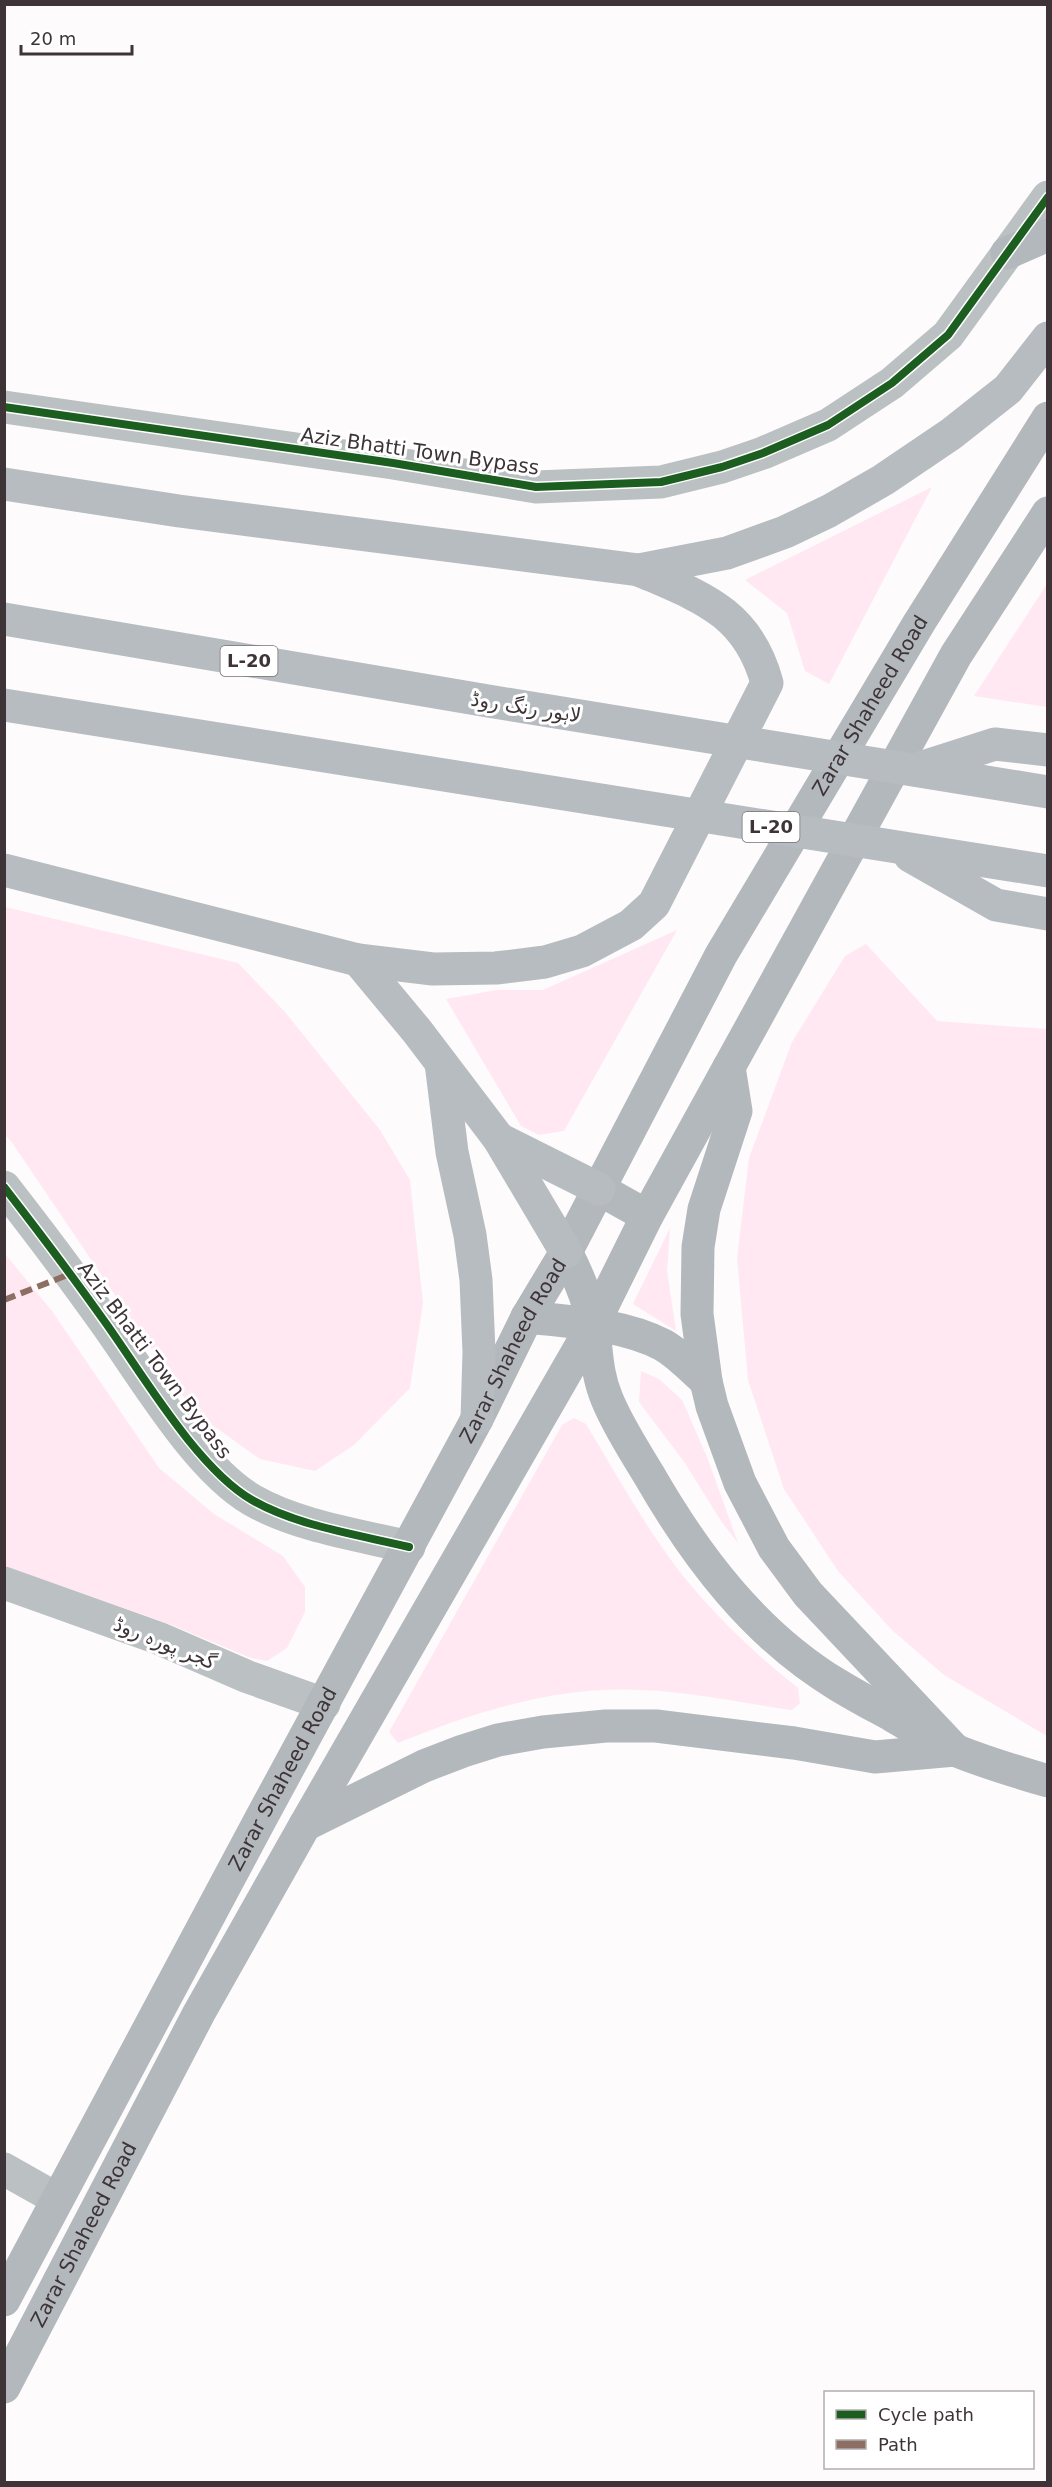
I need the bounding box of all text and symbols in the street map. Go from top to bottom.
scale bar [21,18,132,56]
text: 20 m [30,28,76,49]
street label: Aziz Bhatti Town Bypass [299,422,541,480]
street label: Zarar Shaheed Road [807,611,933,800]
road number: L-20 [220,646,278,676]
street label: لاہور رنگ روڈ [469,686,583,728]
road number: L-20 [742,812,800,842]
street label: Zarar Shaheed Road [454,1254,571,1447]
street label: Aziz Bhatti Town Bypass [73,1257,237,1463]
street label: گجر پورہ روڈ [110,1612,220,1675]
street label: Zarar Shaheed Road [223,1683,342,1875]
street label: Zarar Shaheed Road [25,2138,142,2331]
legend [824,2391,1034,2469]
text: Cycle path [878,2404,974,2425]
text: Path [878,2434,918,2455]

